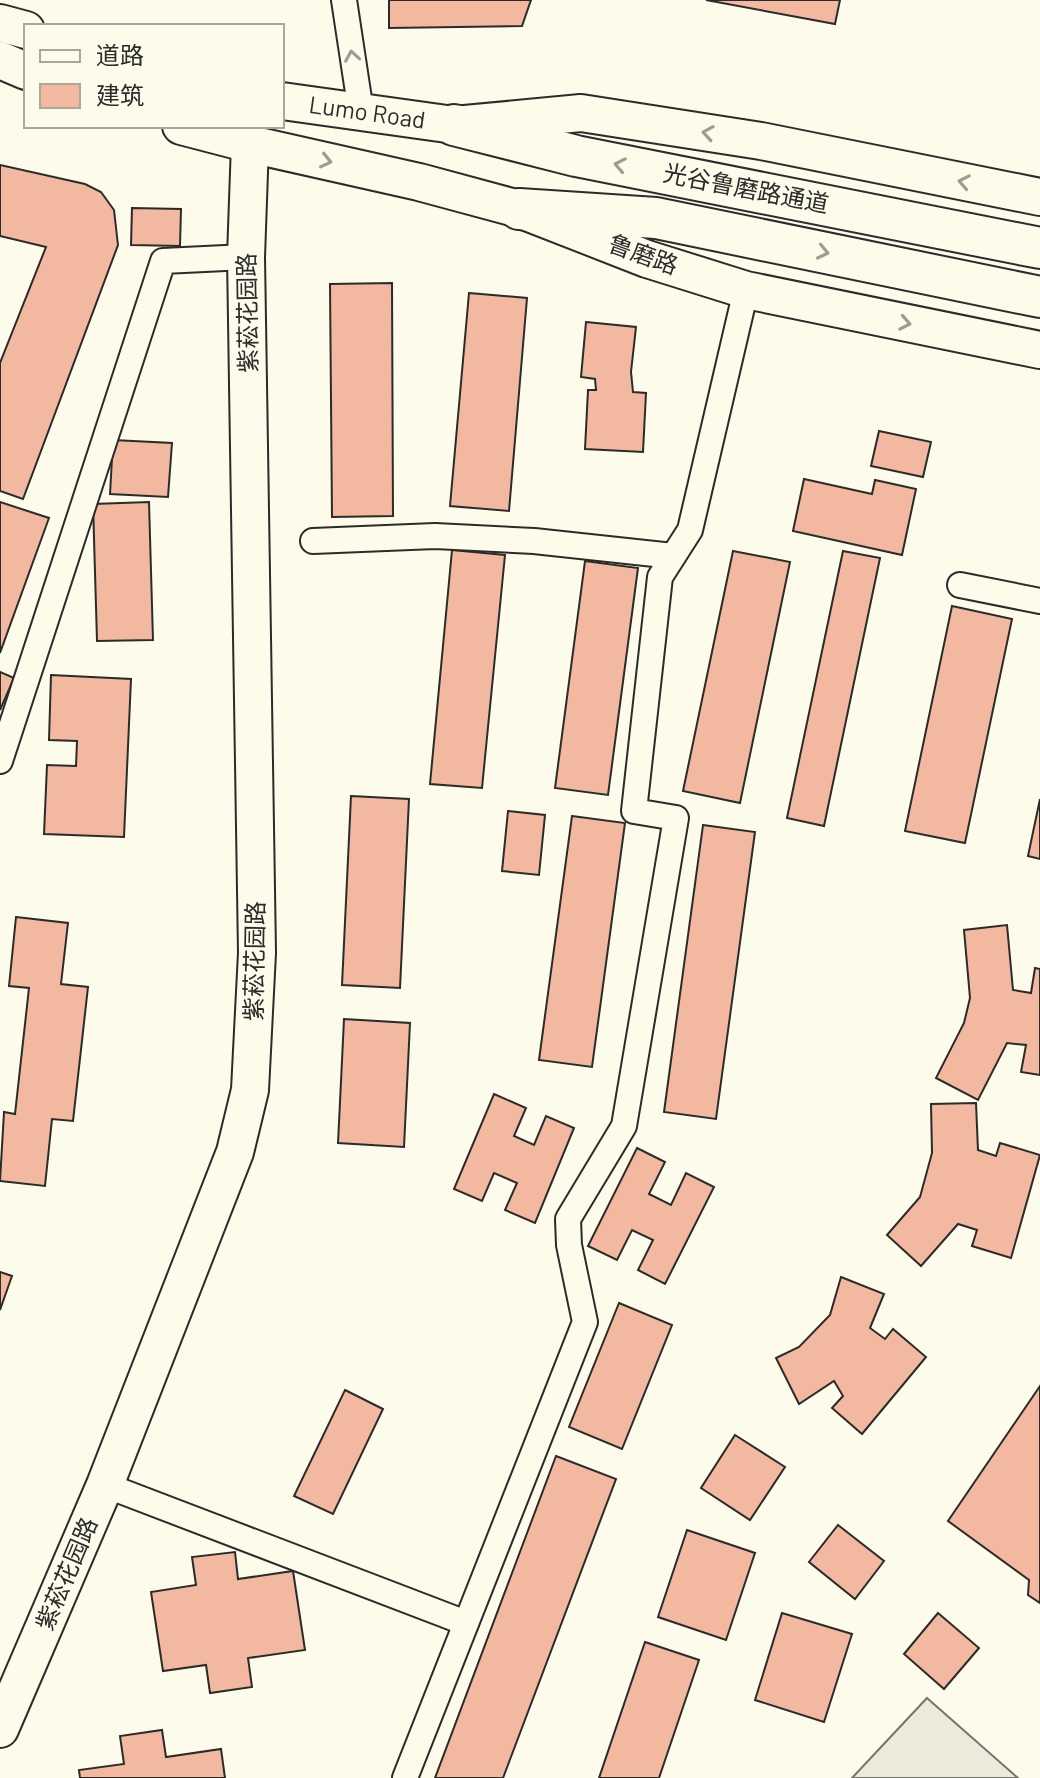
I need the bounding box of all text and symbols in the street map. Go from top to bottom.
legend [24,24,284,128]
text: 道路 [96,40,144,69]
one-way arrow [344,49,361,63]
text: 建筑 [96,80,144,109]
street label: Lumo Road [307,89,427,134]
one-way arrow [701,125,715,142]
one-way arrow [318,152,332,169]
one-way arrow [614,157,628,174]
street label: 光谷鲁磨路通道 [661,157,832,218]
one-way arrow [957,174,971,191]
street label: 鲁磨路 [605,228,682,280]
one-way arrow [816,243,829,260]
street label: 紫菘花园路 [231,253,262,373]
one-way arrow [898,313,911,330]
street label: 紫菘花园路 [238,901,269,1021]
street label: 紫菘花园路 [29,1513,102,1634]

